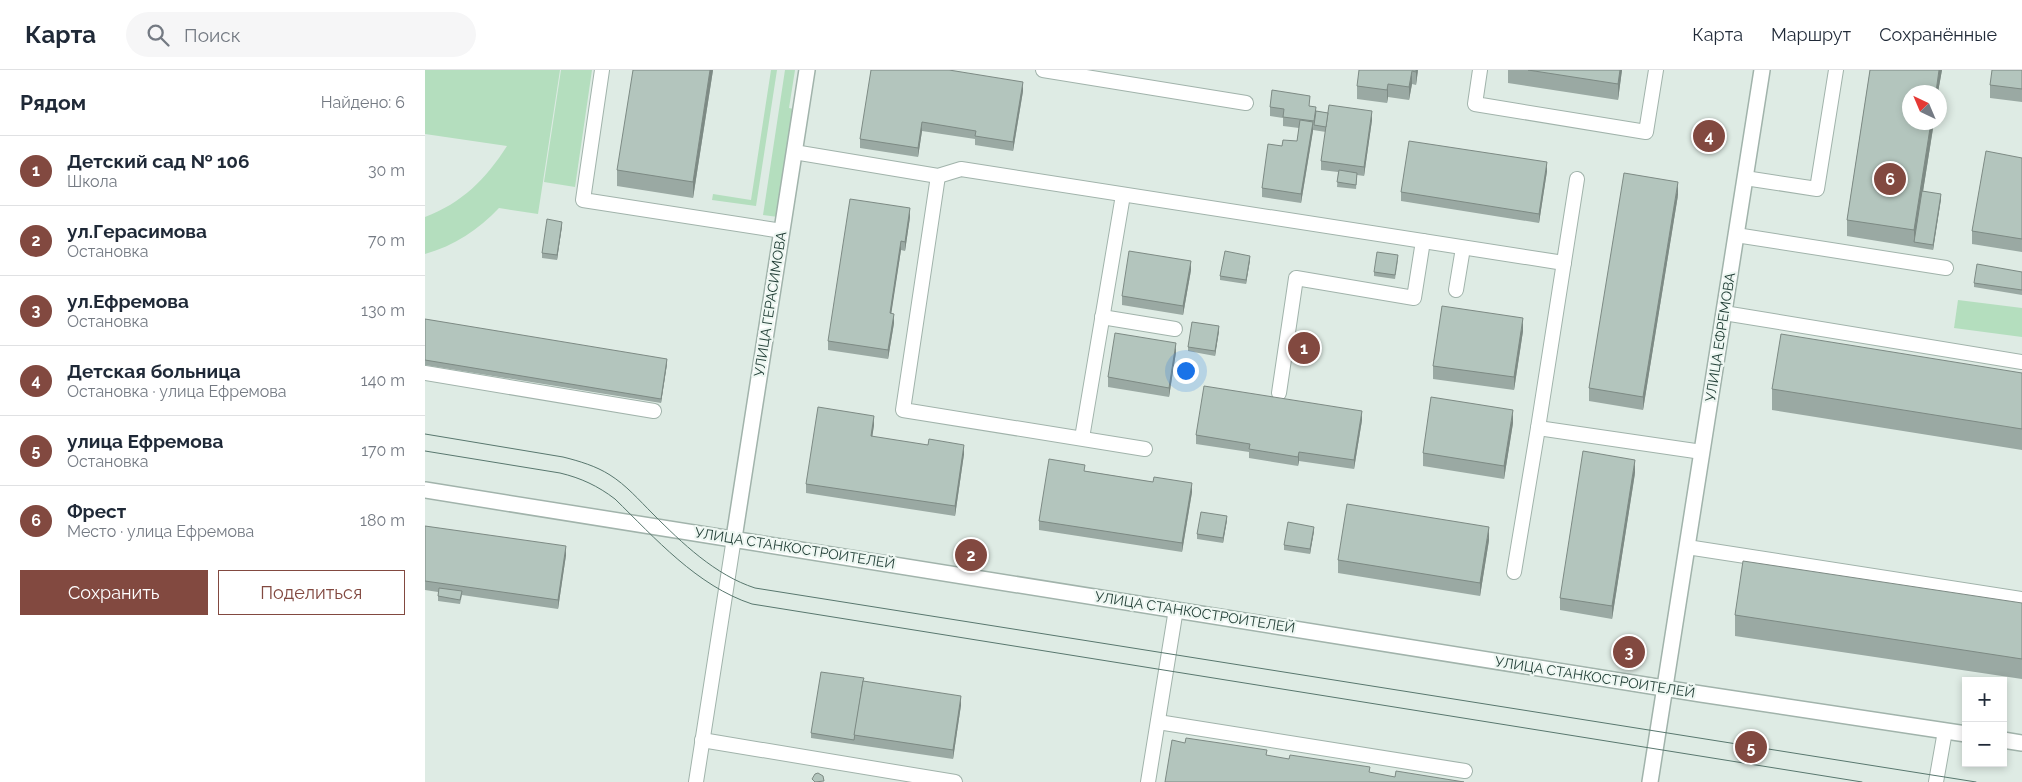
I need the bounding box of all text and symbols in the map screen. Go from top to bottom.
search box [126,12,476,57]
text: Карта [25,20,96,49]
icon: search [144,21,172,49]
text: Поиск [184,24,241,46]
text: Карта [1692,24,1743,45]
text: Маршрут [1771,24,1851,45]
text: Сохранённые [1879,24,1997,45]
north arrow [1902,85,1947,130]
text: Рядом [20,90,86,115]
text: Найдено: 6 [321,93,405,112]
pin: 4 [1693,117,1725,155]
text: Детский сад № 106 [67,150,250,172]
pin: 6 [1874,160,1906,198]
text: 1 [32,161,40,180]
text: 30 m [368,161,405,180]
text: Школа [67,172,117,191]
text: ул.Герасимова [67,220,207,242]
street label: УЛИЦА ГЕРАСИМОВА [751,230,789,378]
text: 2 [31,231,41,250]
text: 70 m [368,231,405,250]
text: Остановка [67,242,149,261]
street label: УЛИЦА ЕФРЕМОВА [1702,271,1738,403]
text: ул.Ефремова [67,290,189,312]
text: 3 [32,301,40,320]
text: 130 m [361,301,405,320]
text: Остановка [67,312,149,331]
pin: 1 [1288,329,1320,367]
your location [1173,358,1199,384]
text: Детская больница [67,360,241,382]
text: 4 [31,371,41,390]
text: 140 m [361,371,405,390]
text: Остановка · улица Ефремова [67,382,287,401]
text: улица Ефремова [67,430,223,452]
text: 5 [32,441,40,460]
text: 170 m [361,441,405,460]
text: Остановка [67,452,149,471]
text: Фрест [67,500,126,522]
text: 6 [31,511,41,530]
text: 180 m [360,511,405,530]
text: Место · улица Ефремова [67,522,254,541]
street label: УЛИЦА СТАНКОСТРОИТЕЛЕЙ [694,523,896,572]
pin: 2 [955,536,987,574]
button: Сохранить [20,570,208,615]
button: Поделиться [218,570,405,615]
street label: УЛИЦА СТАНКОСТРОИТЕЛЕЙ [1094,587,1296,636]
pin: 3 [1613,633,1645,671]
street label: УЛИЦА СТАНКОСТРОИТЕЛЕЙ [1494,652,1696,701]
map controls [1962,677,2007,767]
button: + [1962,677,2007,722]
button: − [1962,722,2007,767]
pin: 5 [1735,728,1767,766]

